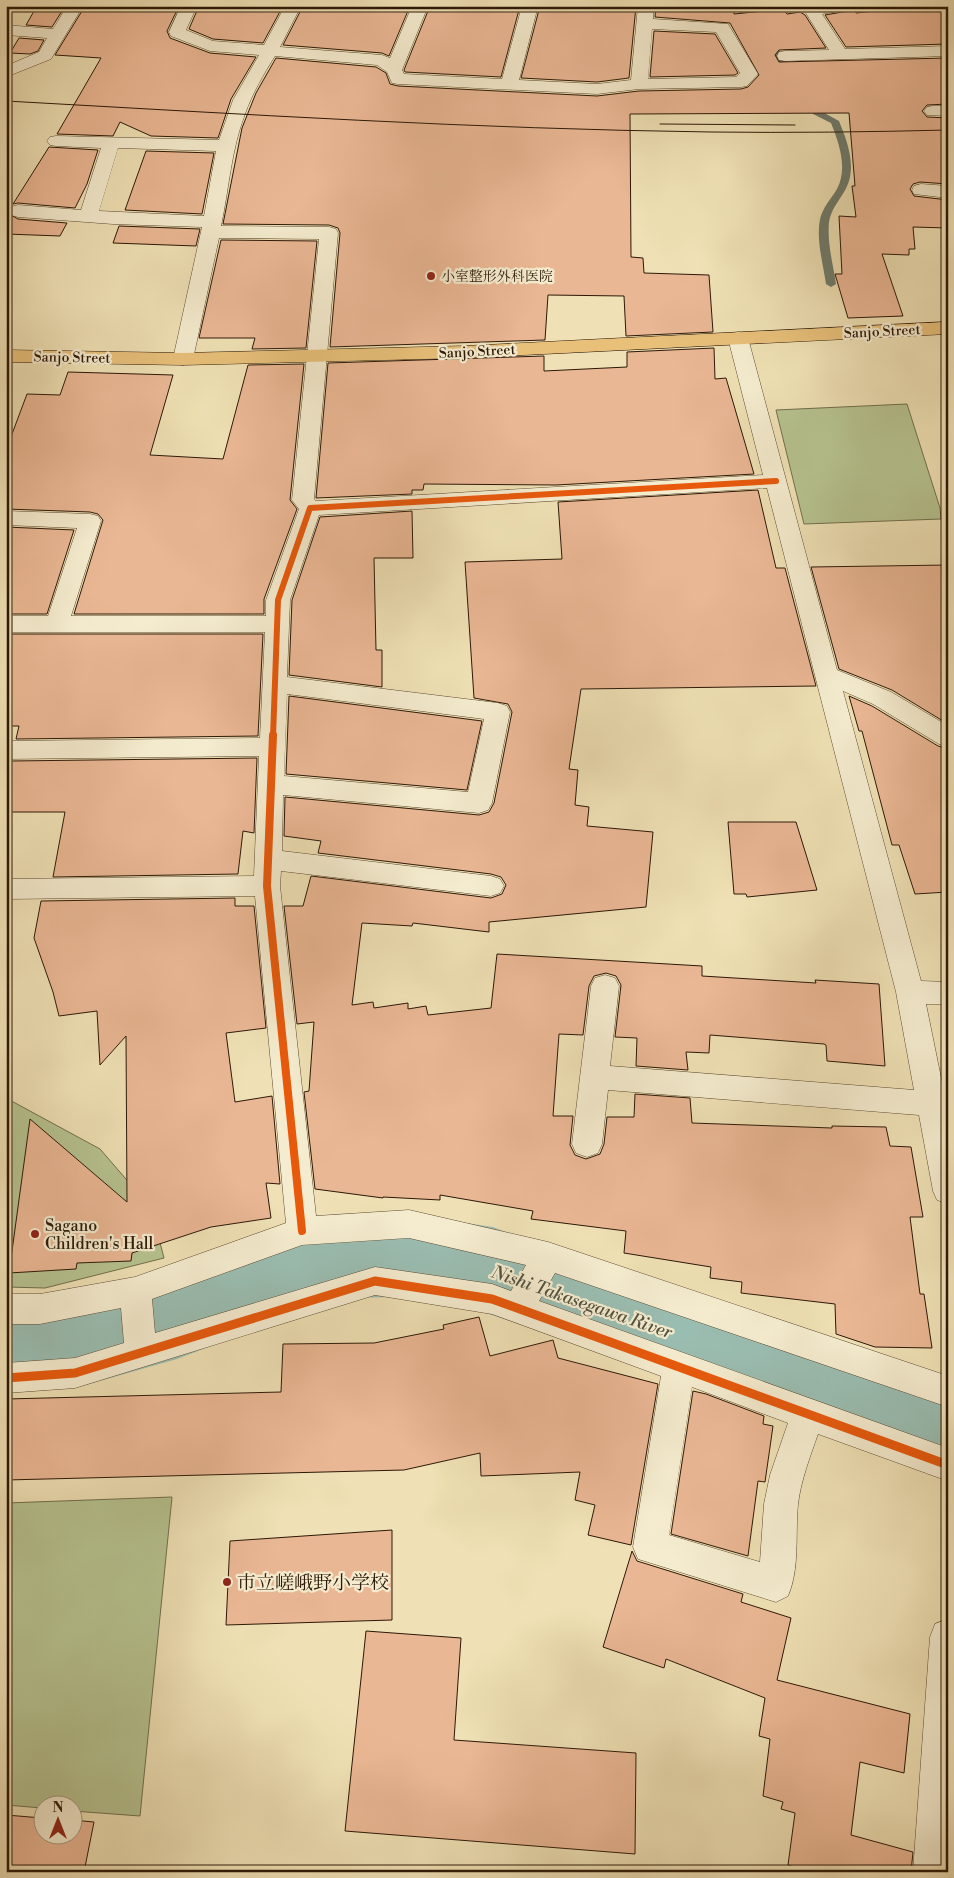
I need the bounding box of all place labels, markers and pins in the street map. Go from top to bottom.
place label: 小室整形外科医院 [441,268,553,286]
marker: 小室整形外科医院 [425,270,437,282]
place label: Sagano Children's Hall [45,1216,154,1254]
marker: Sagano Children's Hall [29,1228,41,1240]
place label: 市立嵯峨野小学校 [237,1571,389,1595]
marker: 市立嵯峨野小学校 [221,1576,233,1588]

